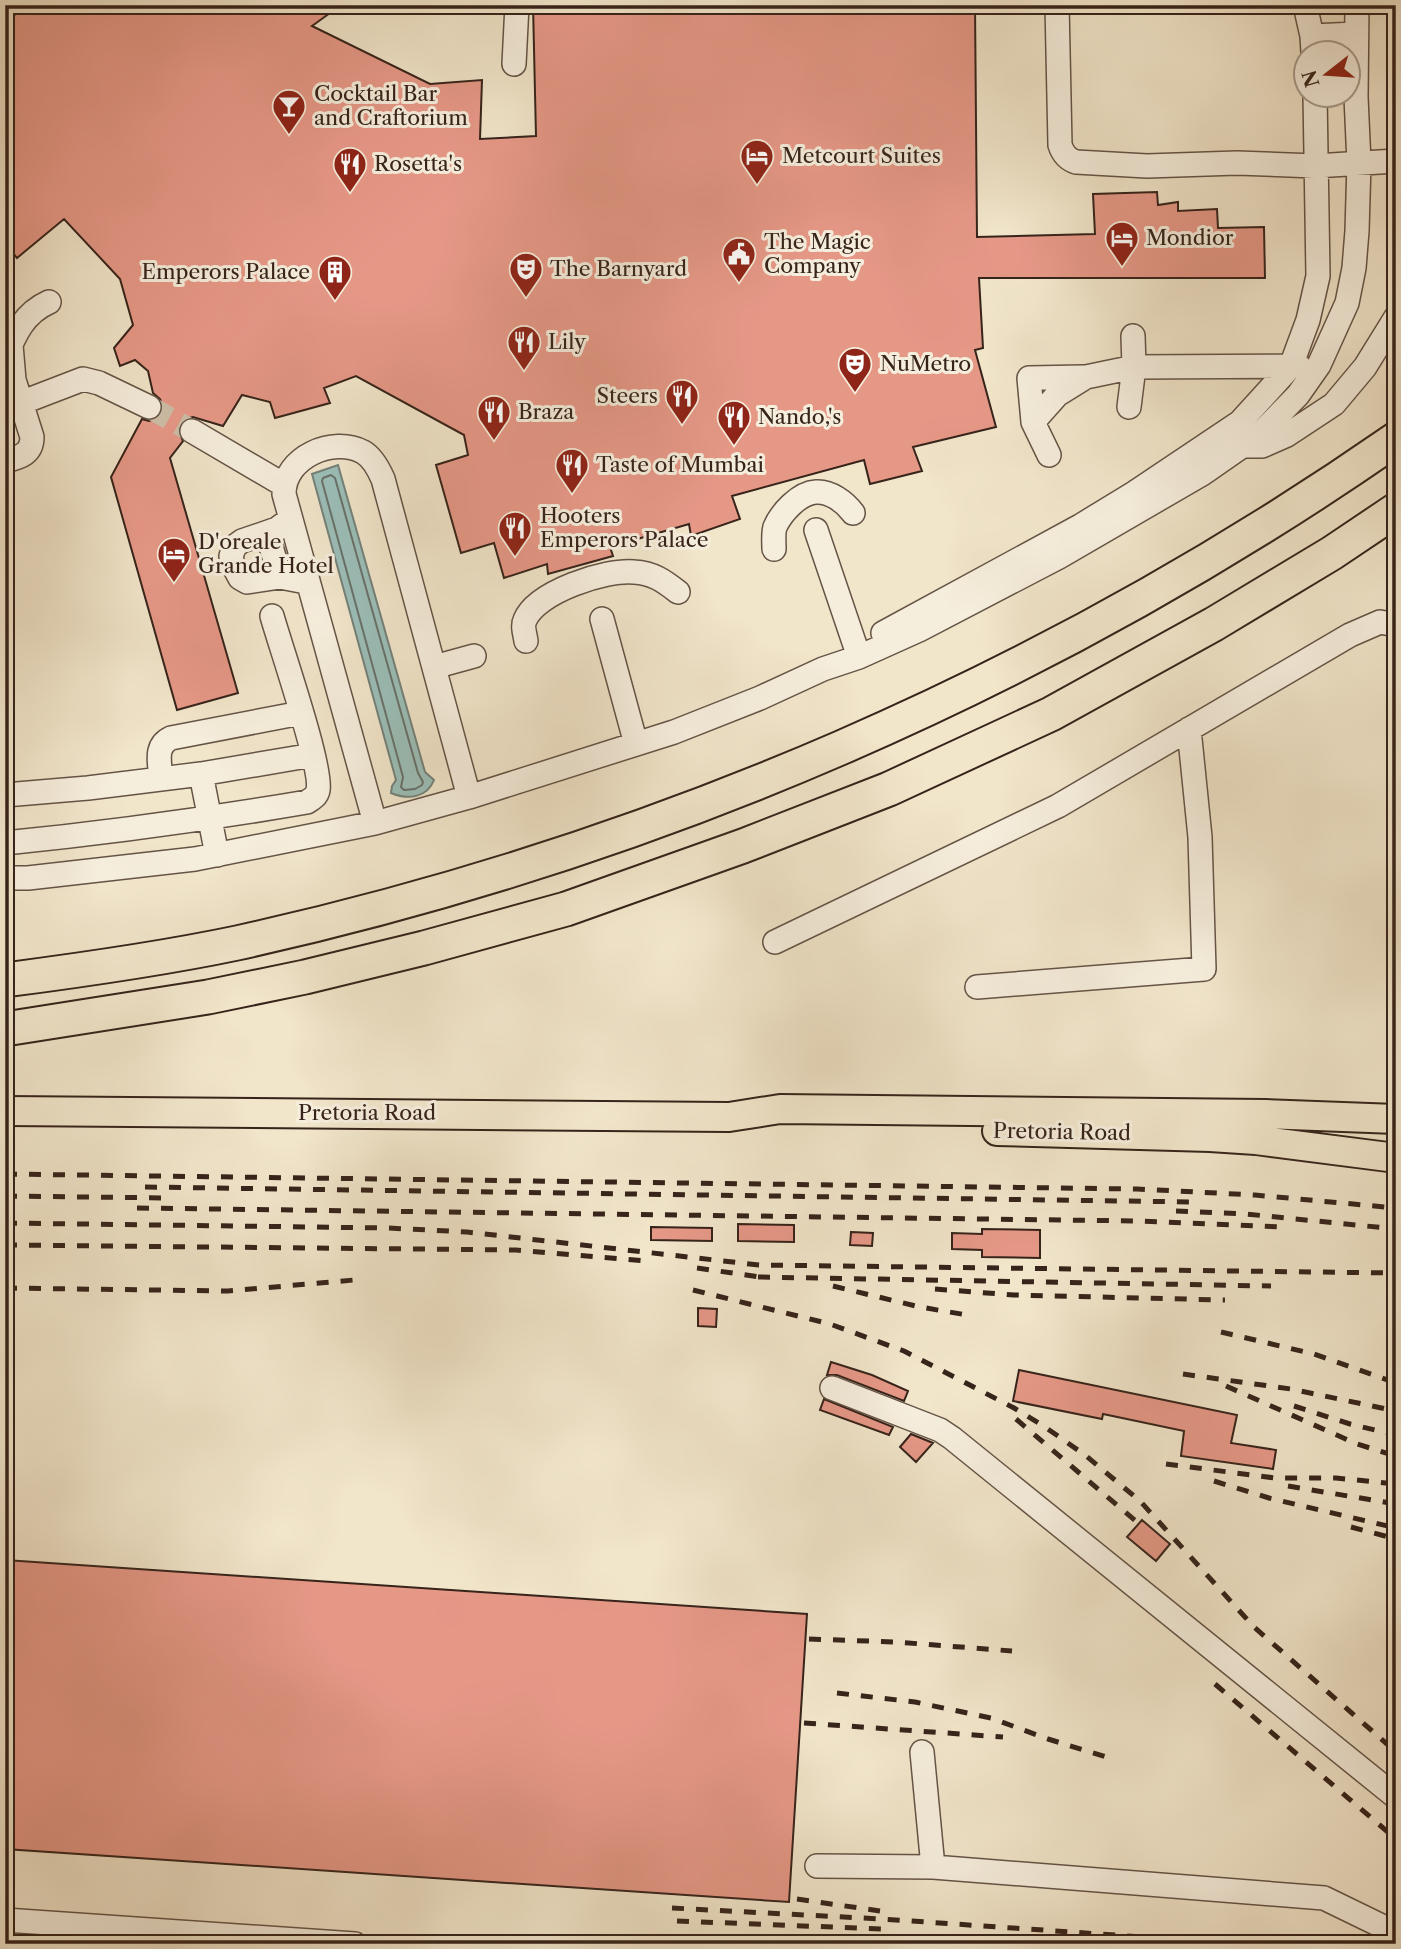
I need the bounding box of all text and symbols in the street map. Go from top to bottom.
north arrow [1292,38,1362,108]
text: N [1298,68,1325,90]
place label: Cocktail Bar and Craftorium [314,81,468,130]
bar icon: Cocktail Bar and Craftorium [270,87,308,136]
hotel icon: Metcourt Suites [738,137,776,186]
place label: Metcourt Suites [782,143,941,168]
restaurant icon: Rosetta's [331,145,369,194]
place label: Rosetta's [374,151,462,176]
hotel icon: Mondior [1103,219,1141,268]
place label: Mondior [1146,225,1234,250]
place label: The Magic Company [764,229,871,278]
public building icon: The Magic Company [720,235,758,284]
theatre icon: The Barnyard [507,250,545,299]
building icon: Emperors Palace [316,253,354,302]
place label: The Barnyard [550,256,687,281]
place label: Emperors Palace [141,259,310,284]
restaurant icon: Lily [505,323,543,372]
place label: Lily [548,329,586,354]
theatre icon: NuMetro [836,345,874,394]
place label: NuMetro [880,351,971,376]
restaurant icon: Steers [663,377,701,426]
place label: Steers [596,383,658,408]
restaurant icon: Braza [475,393,513,442]
restaurant icon: Nando,'s [715,398,753,447]
place label: Braza [518,399,575,424]
place label: Nando,'s [758,404,841,429]
restaurant icon: Taste of Mumbai [553,446,591,495]
place label: Taste of Mumbai [596,452,764,477]
place label: Hooters Emperors Palace [540,503,709,552]
restaurant icon: Hooters Emperors Palace [496,509,534,558]
place label: D'oreale Grande Hotel [198,529,334,578]
hotel icon: D'oreale Grande Hotel [155,535,193,584]
street label: Pretoria Road [298,1100,436,1125]
street label: Pretoria Road [993,1118,1131,1145]

